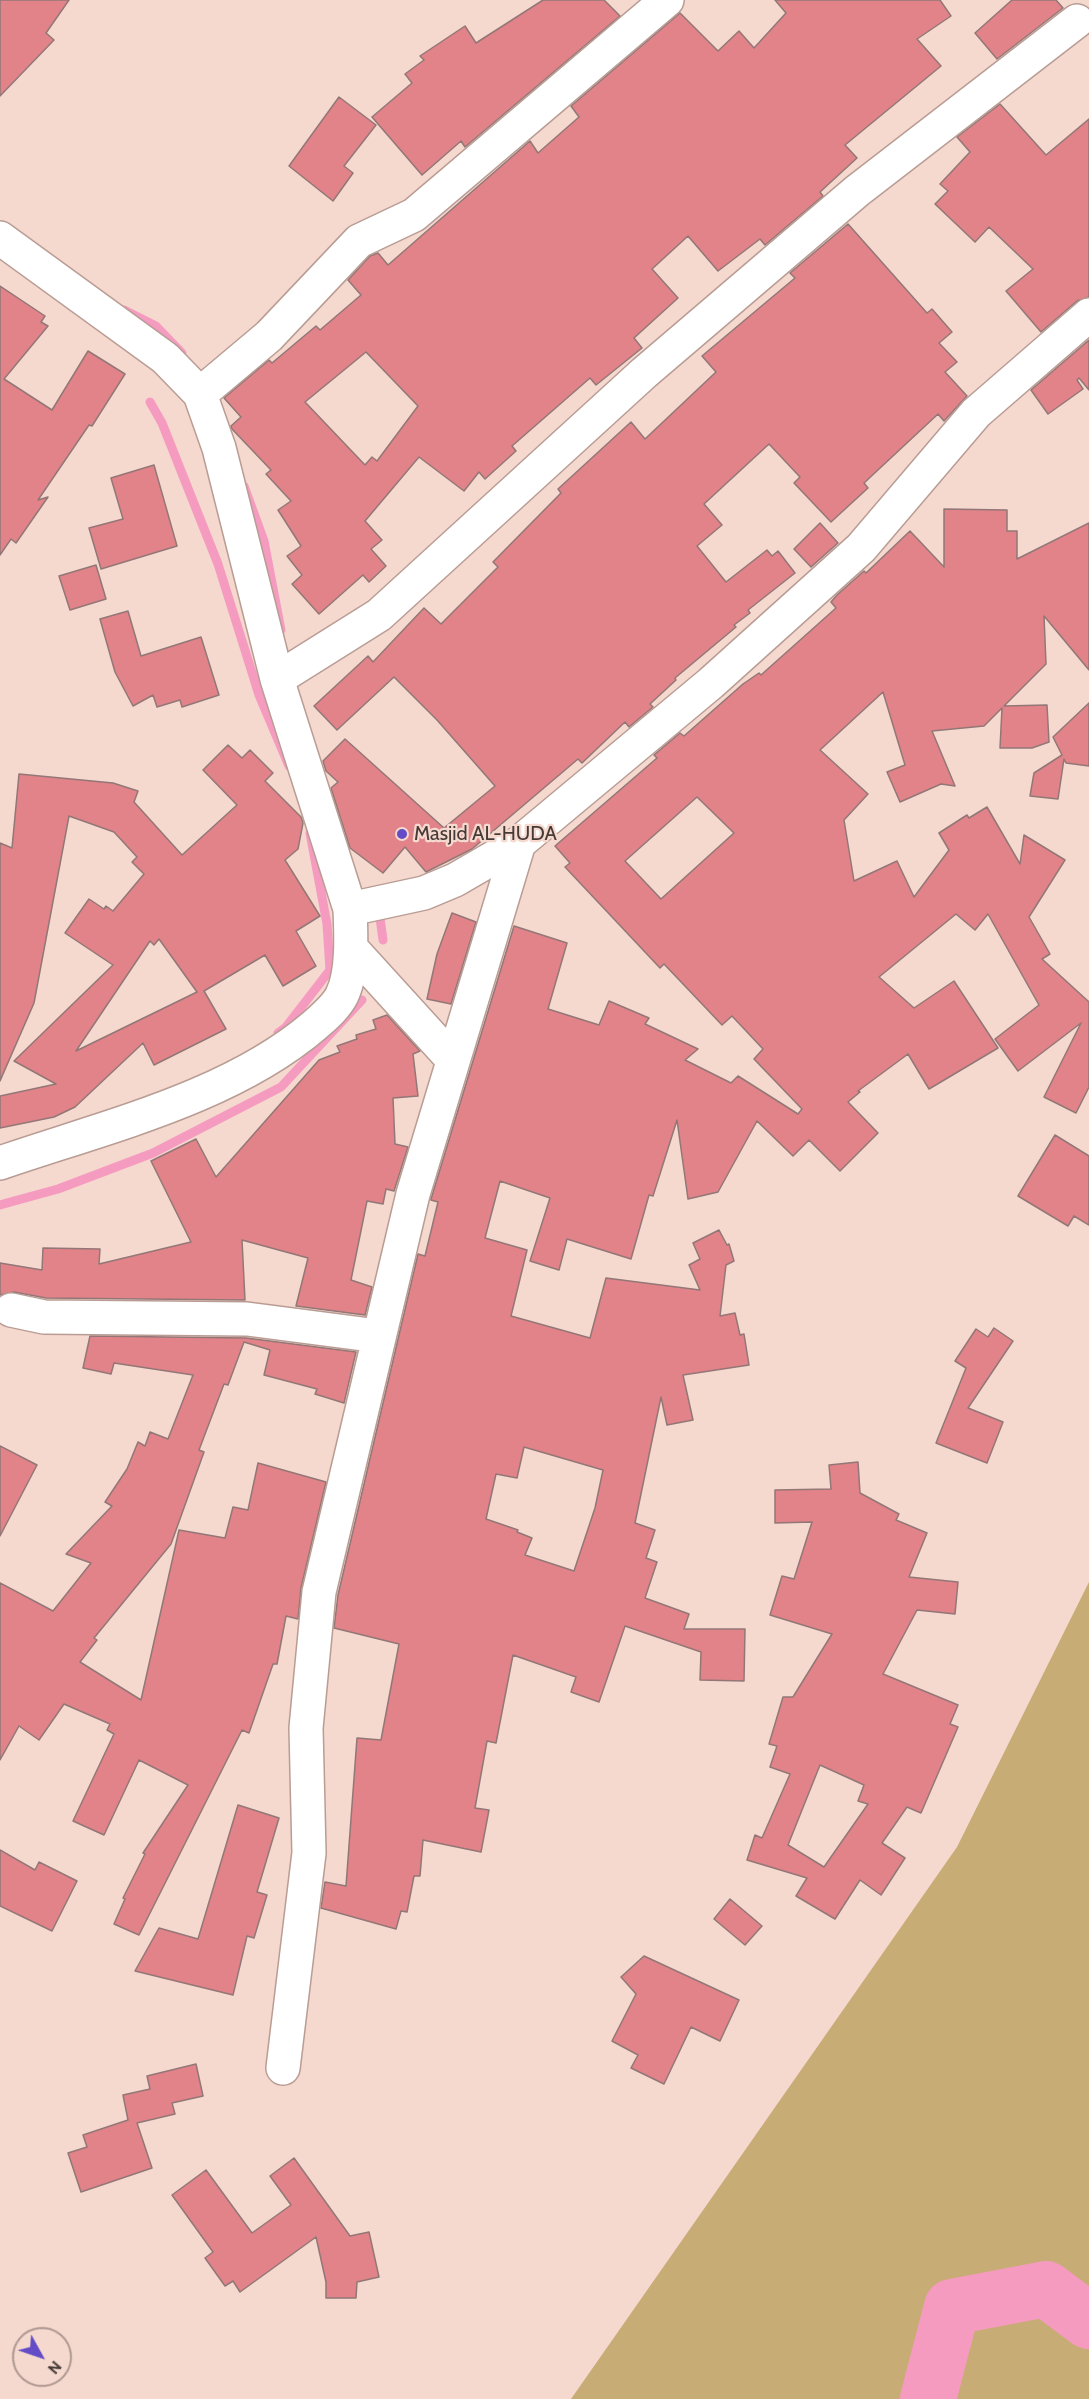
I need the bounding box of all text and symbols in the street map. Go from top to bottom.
place label: Masjid AL-HUDA [414,822,557,846]
marker: Masjid AL-HUDA [395,827,409,841]
north arrow [12,2327,72,2387]
text: N [44,2357,66,2378]

